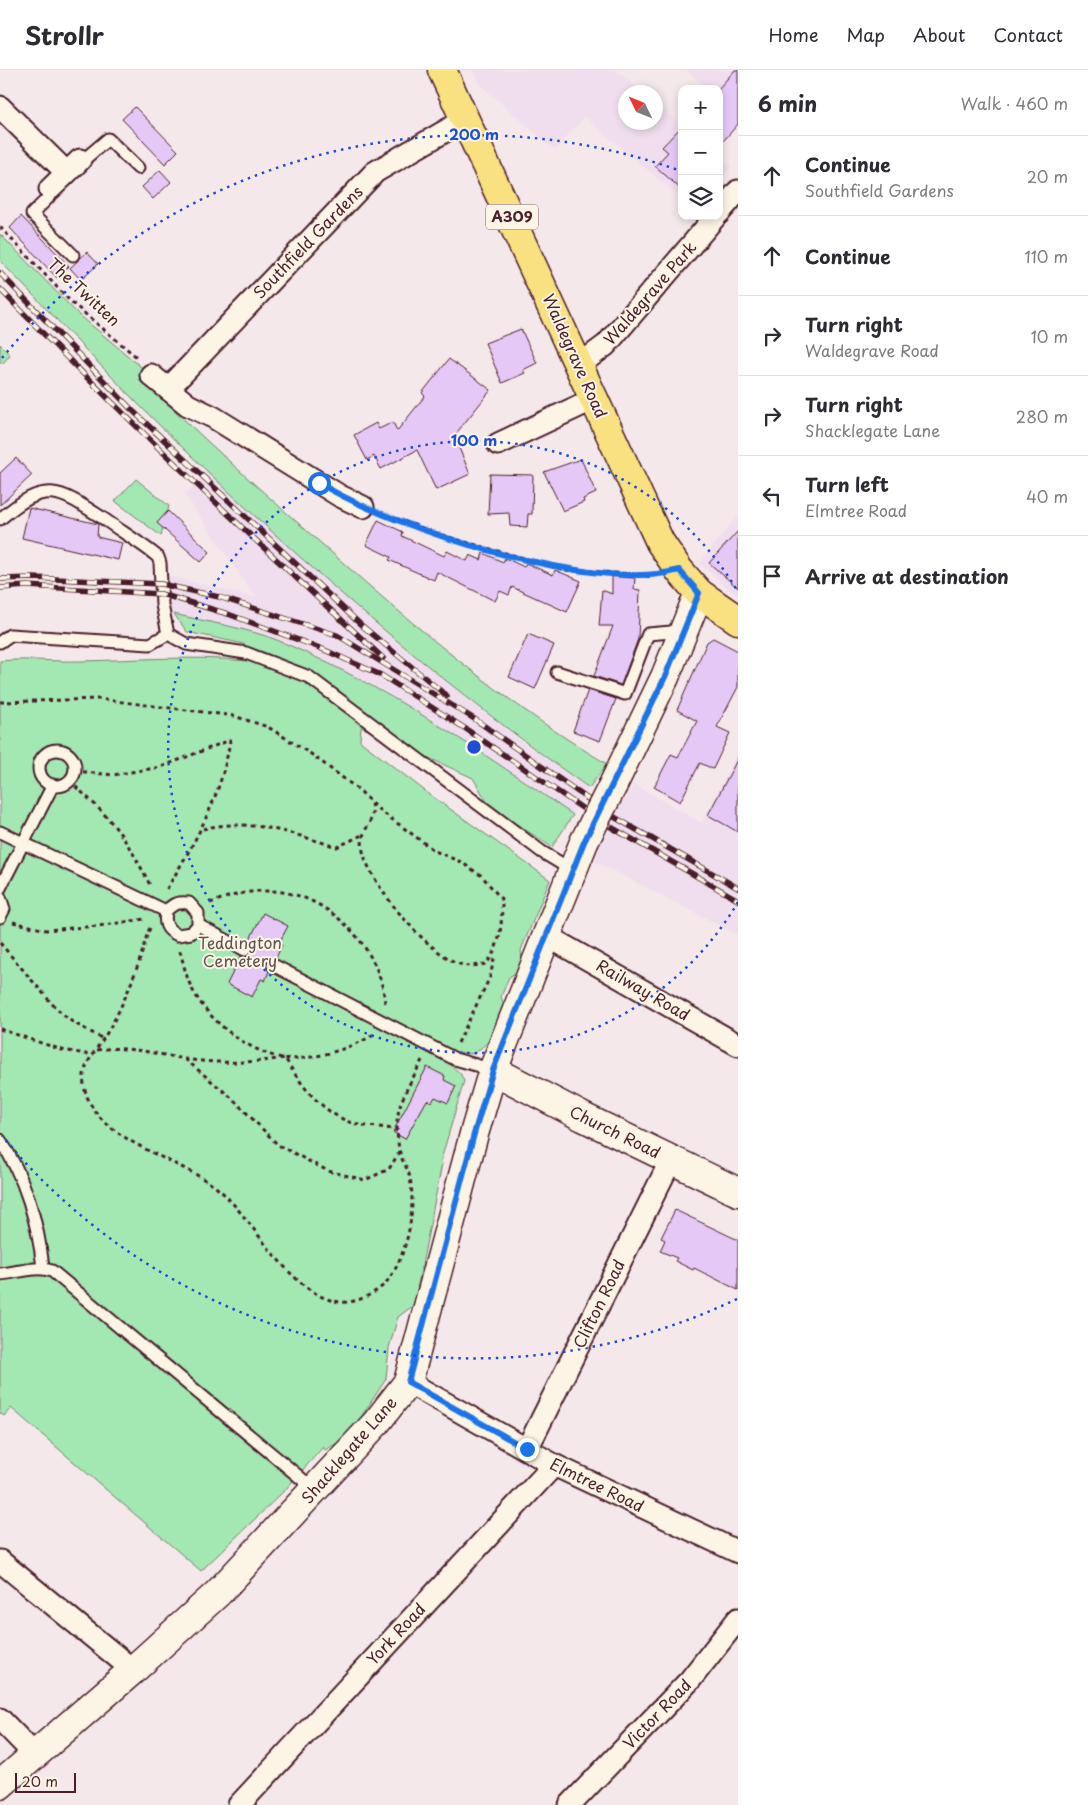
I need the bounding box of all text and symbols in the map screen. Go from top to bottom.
text: Strollr [25,17,104,53]
text: Home [768,21,818,48]
text: Map [846,21,885,48]
text: About [913,21,965,48]
text: Contact [993,21,1063,48]
north arrow [618,85,663,130]
map controls [678,85,723,220]
button: + [678,85,723,130]
text: 6 min [758,87,817,119]
text: Walk · 460 m [961,91,1068,115]
text: 200 m [449,122,499,145]
button: − [678,130,723,175]
text: Continue [805,150,891,178]
icon: ahead [758,162,786,190]
text: 20 m [1027,164,1068,188]
button: layers [678,175,723,220]
text: Southfield Gardens [805,178,954,202]
street label: Southfield Gardens [247,179,368,303]
road number: A309 [486,204,538,230]
street label: Waldegrave Park [597,235,701,350]
icon: ahead [758,242,786,270]
text: Continue [805,242,891,270]
text: 110 m [1025,244,1068,268]
street label: The Twitten [43,251,126,331]
street label: Waldegrave Road [538,290,614,422]
text: Turn right [805,310,903,338]
icon: right [758,322,786,350]
text: 10 m [1031,324,1068,348]
text: Waldegrave Road [805,338,939,362]
text: Turn right [805,390,903,418]
icon: right [758,402,786,430]
text: 280 m [1016,404,1068,428]
text: Shacklegate Lane [805,418,940,442]
text: 100 m [451,428,497,451]
text: Turn left [805,470,889,498]
route start [308,472,331,495]
icon: left [758,482,786,510]
text: 40 m [1026,484,1068,508]
text: Elmtree Road [805,498,907,522]
icon: arrive [758,562,786,590]
text: Arrive at destination [805,562,1009,590]
centre of rings [465,738,483,756]
park label: Teddington Cemetery [198,930,282,972]
street label: Railway Road [592,953,695,1026]
street label: Church Road [566,1099,665,1164]
street label: Clifton Road [566,1255,630,1352]
street label: Shacklegate Lane [295,1390,402,1508]
route end [516,1438,539,1461]
street label: Elmtree Road [546,1451,649,1517]
street label: York Road [360,1597,430,1670]
street label: Victor Road [617,1673,696,1754]
scale bar [15,1770,76,1793]
text: 20 m [22,1771,58,1792]

